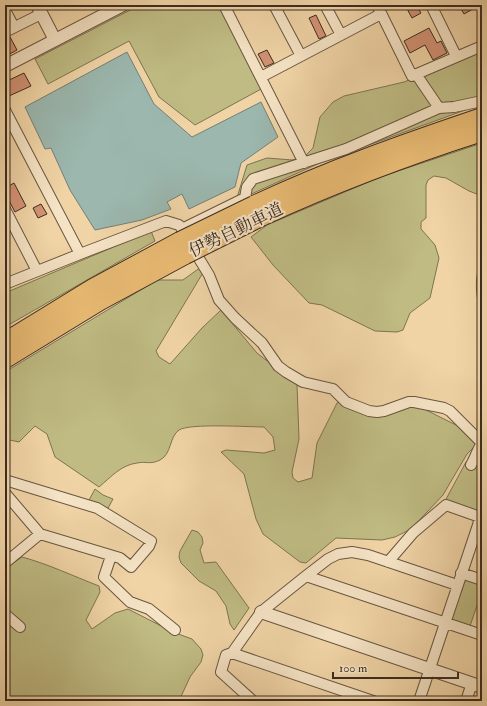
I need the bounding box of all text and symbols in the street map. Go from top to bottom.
street label: 伊勢自動車道 [186,198,286,262]
scale bar [333,654,458,680]
text: 100 m [339,661,368,676]

